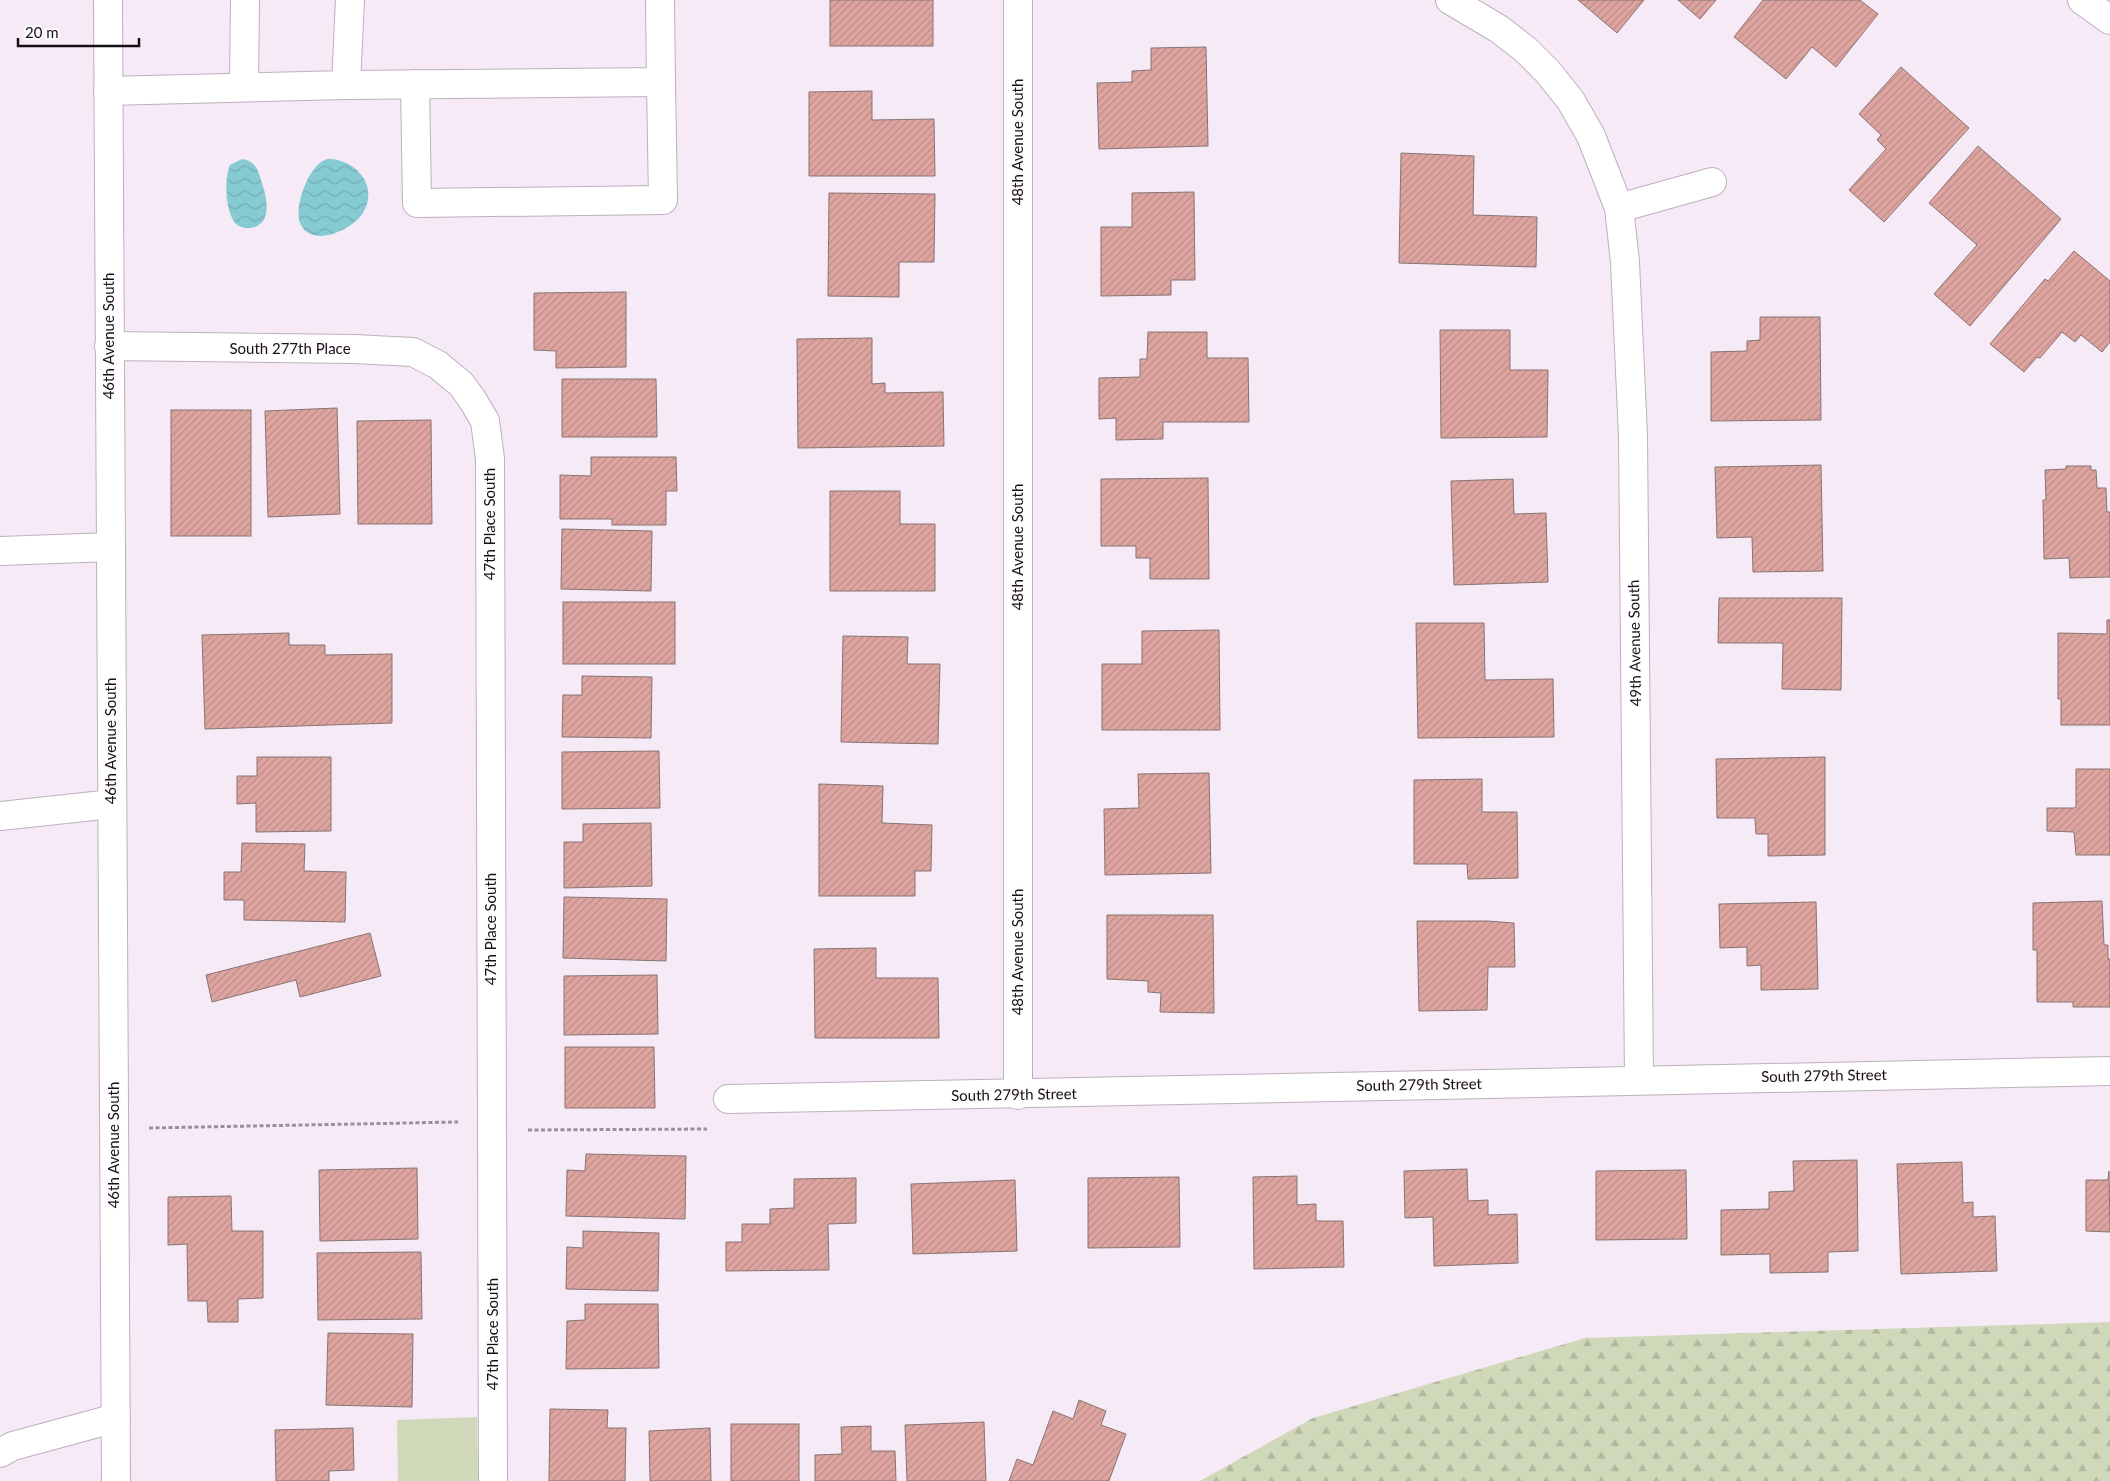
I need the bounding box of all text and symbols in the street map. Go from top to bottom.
scale bar [18,15,139,47]
text: 20 m [25,23,59,41]
street label: 48th Avenue South [1008,79,1026,205]
street label: 46th Avenue South [99,273,117,399]
street label: South 277th Place [229,339,351,357]
street label: 47th Place South [480,468,498,580]
street label: 48th Avenue South [1008,484,1026,610]
street label: 49th Avenue South [1624,580,1644,707]
street label: 46th Avenue South [101,678,119,804]
street label: 47th Place South [481,873,499,985]
street label: 48th Avenue South [1008,889,1026,1015]
street label: South 279th Street [1761,1065,1888,1085]
street label: South 279th Street [1356,1074,1483,1094]
street label: 46th Avenue South [104,1082,122,1208]
street label: South 279th Street [951,1084,1078,1104]
street label: 47th Place South [483,1278,501,1390]

